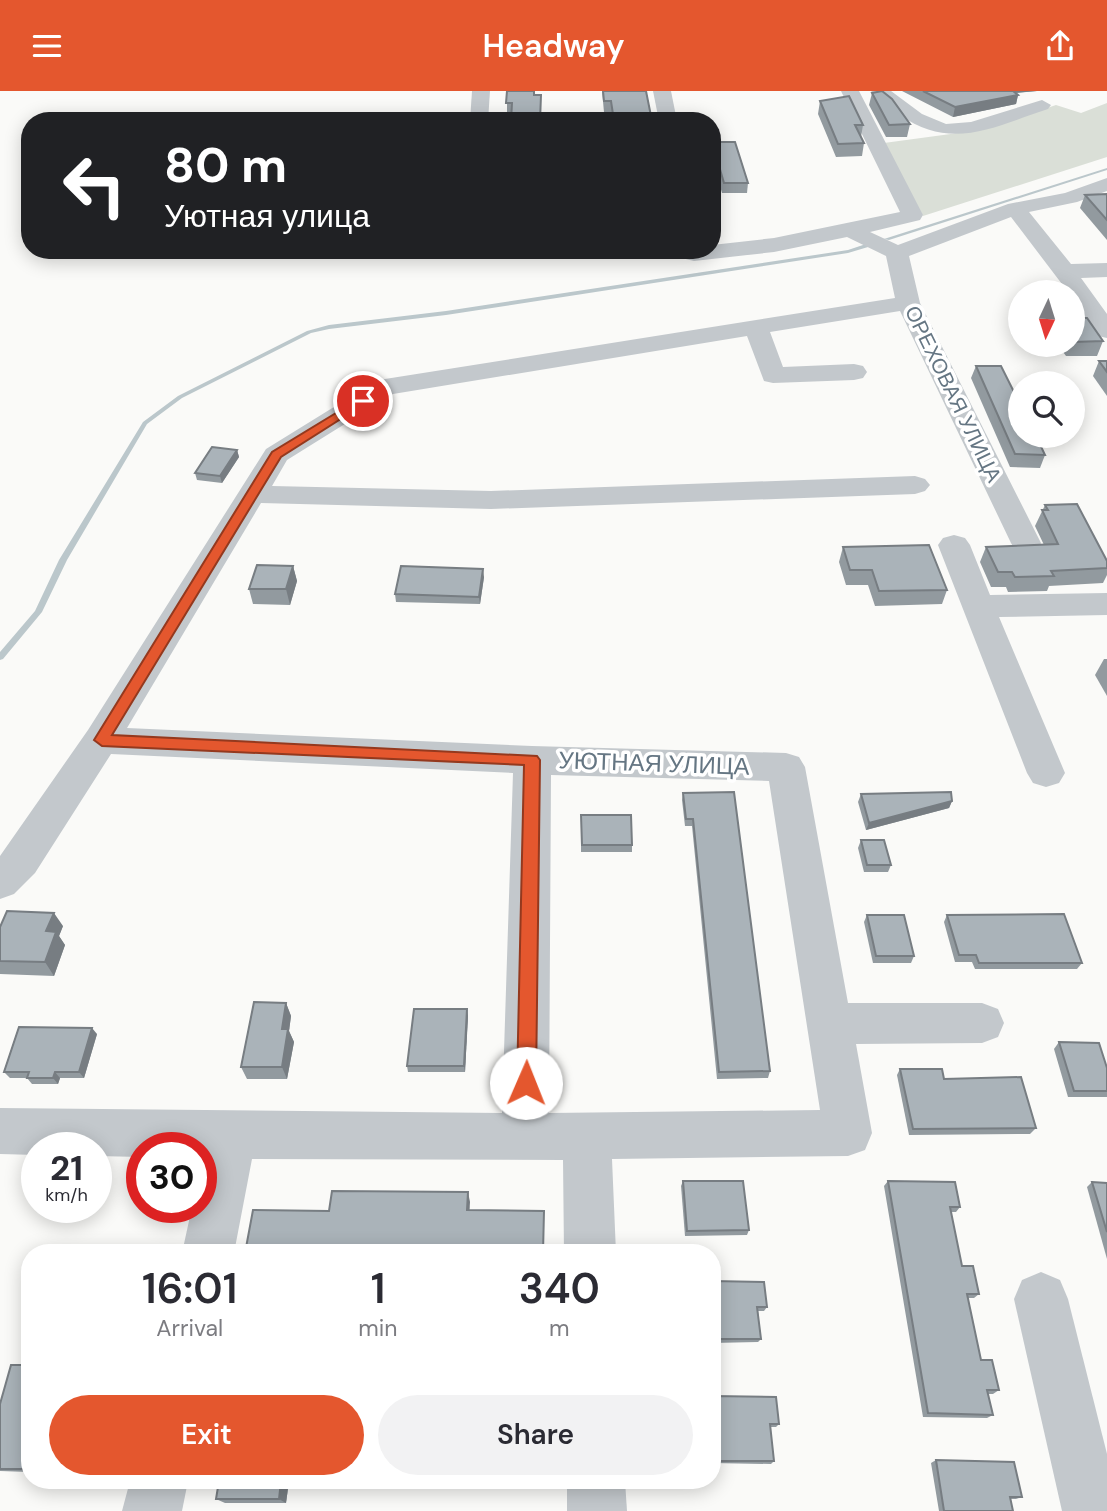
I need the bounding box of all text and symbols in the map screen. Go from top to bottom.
text: Headway [482,25,625,67]
icon: menu [28,27,66,65]
icon: share [1041,27,1079,65]
text: 80 m [164,133,287,197]
icon: left [49,140,140,231]
text: Уютная улица [164,195,370,237]
north arrow [1008,280,1085,357]
map controls [1008,280,1085,448]
street label: ОРЕХОВАЯ УЛИЦА [898,301,1008,487]
pin [333,371,393,431]
button: search [1008,371,1085,448]
icon: arrive [344,382,382,420]
street label: УЮТНАЯ УЛИЦА [558,744,750,782]
position arrow [489,1046,563,1120]
speed limit sign: 30 [126,1132,217,1223]
text: 21 [50,1145,83,1191]
text: km/h [45,1183,88,1207]
text: 16:01 [142,1261,237,1316]
text: 1 [371,1261,385,1316]
text: 340 [519,1261,600,1316]
text: Arrival [156,1313,223,1343]
text: min [358,1313,398,1343]
text: m [549,1313,570,1343]
button: Exit [49,1395,364,1475]
button: Share [378,1395,693,1475]

